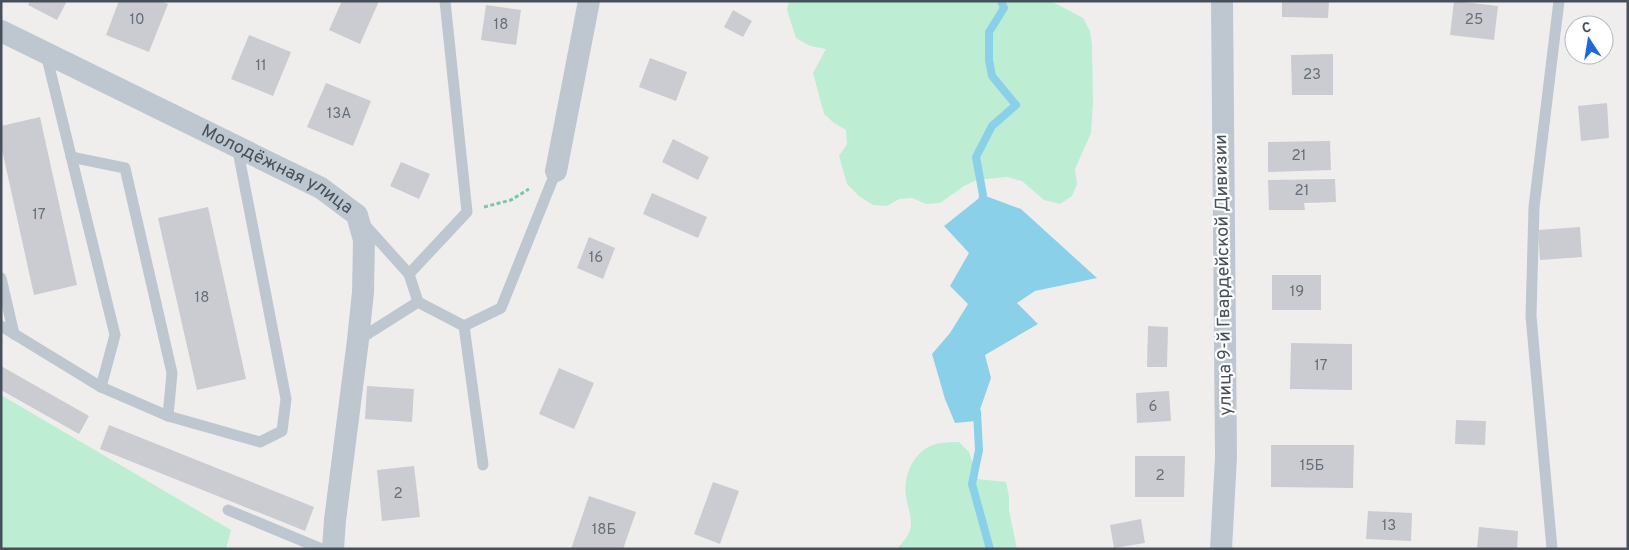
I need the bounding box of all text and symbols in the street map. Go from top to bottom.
house number: 10 [129,11,145,30]
house number: 25 [1465,11,1483,30]
north arrow [1564,15,1614,65]
house number: 18 [494,16,508,35]
text: С [1580,19,1593,38]
house number: 11 [255,57,267,76]
house number: 23 [1303,66,1321,85]
house number: 13А [327,105,351,124]
street label: Молодёжная улица [197,120,358,220]
street label: улица 9-й Гвардейской Дивизии [1210,134,1238,416]
house number: 21 [1292,147,1306,166]
house number: 21 [1295,182,1309,201]
house number: 17 [32,206,46,225]
house number: 16 [589,249,603,268]
house number: 19 [1290,283,1304,302]
house number: 18 [195,289,209,308]
house number: 17 [1314,357,1328,376]
house number: 6 [1149,398,1158,417]
house number: 15Б [1300,457,1324,476]
house number: 2 [1155,467,1165,486]
house number: 2 [393,485,403,504]
house number: 13 [1382,517,1396,536]
house number: 18Б [592,521,616,540]

